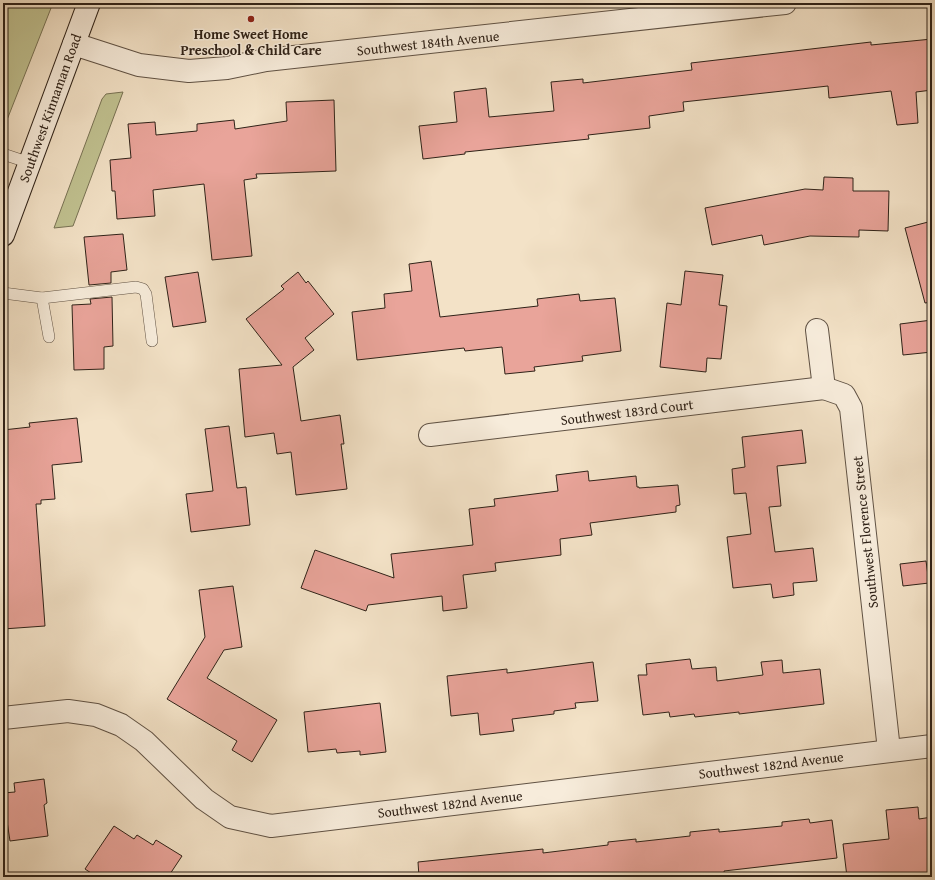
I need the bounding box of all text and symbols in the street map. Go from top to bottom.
marker: Home Sweet Home Preschool & Child Care [246,14,256,24]
place label: Home Sweet Home Preschool & Child Care [180,24,322,60]
street label: Southwest 184th Avenue [356,26,501,60]
street label: Southwest Kinnaman Road [14,30,86,185]
street label: Southwest 183rd Court [559,394,695,430]
street label: Southwest Florence Street [847,455,883,609]
street label: Southwest 182nd Avenue [697,746,845,784]
street label: Southwest 182nd Avenue [376,785,524,823]

